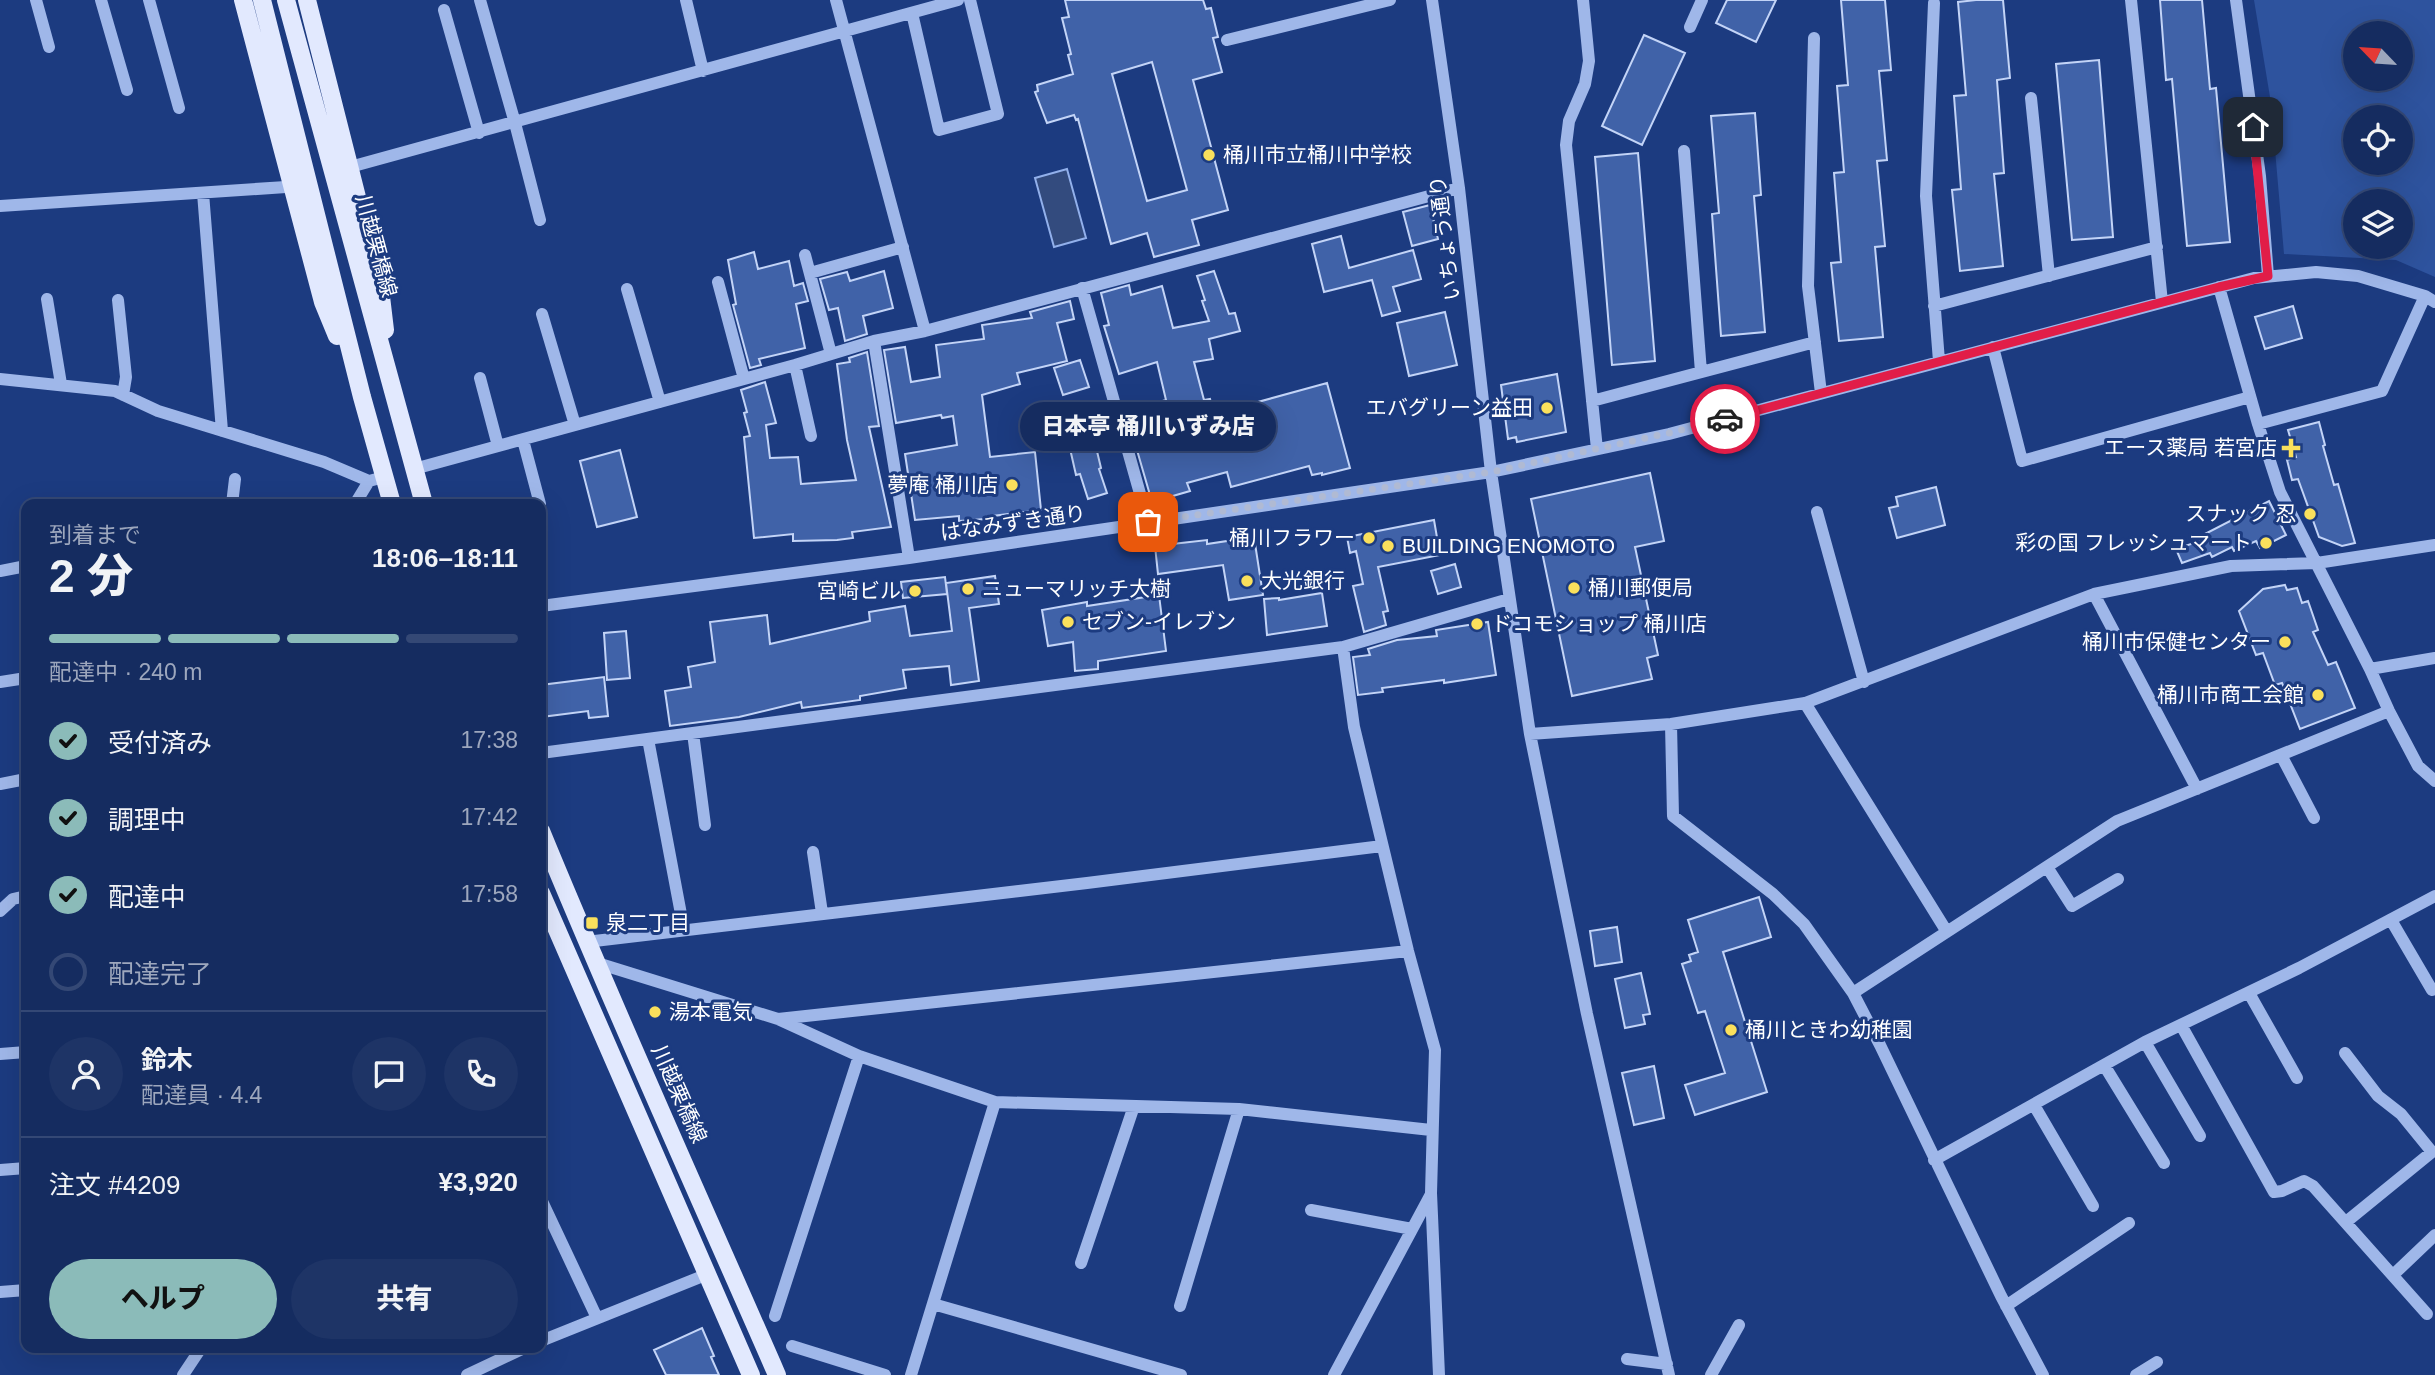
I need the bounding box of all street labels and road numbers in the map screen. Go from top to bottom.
street label: いちょう通り [1425,174,1464,302]
street label: 川越栗橋線 [352,192,401,300]
street label: はなみずき通り [939,501,1087,544]
street label: 川越栗橋線 [648,1041,711,1146]

